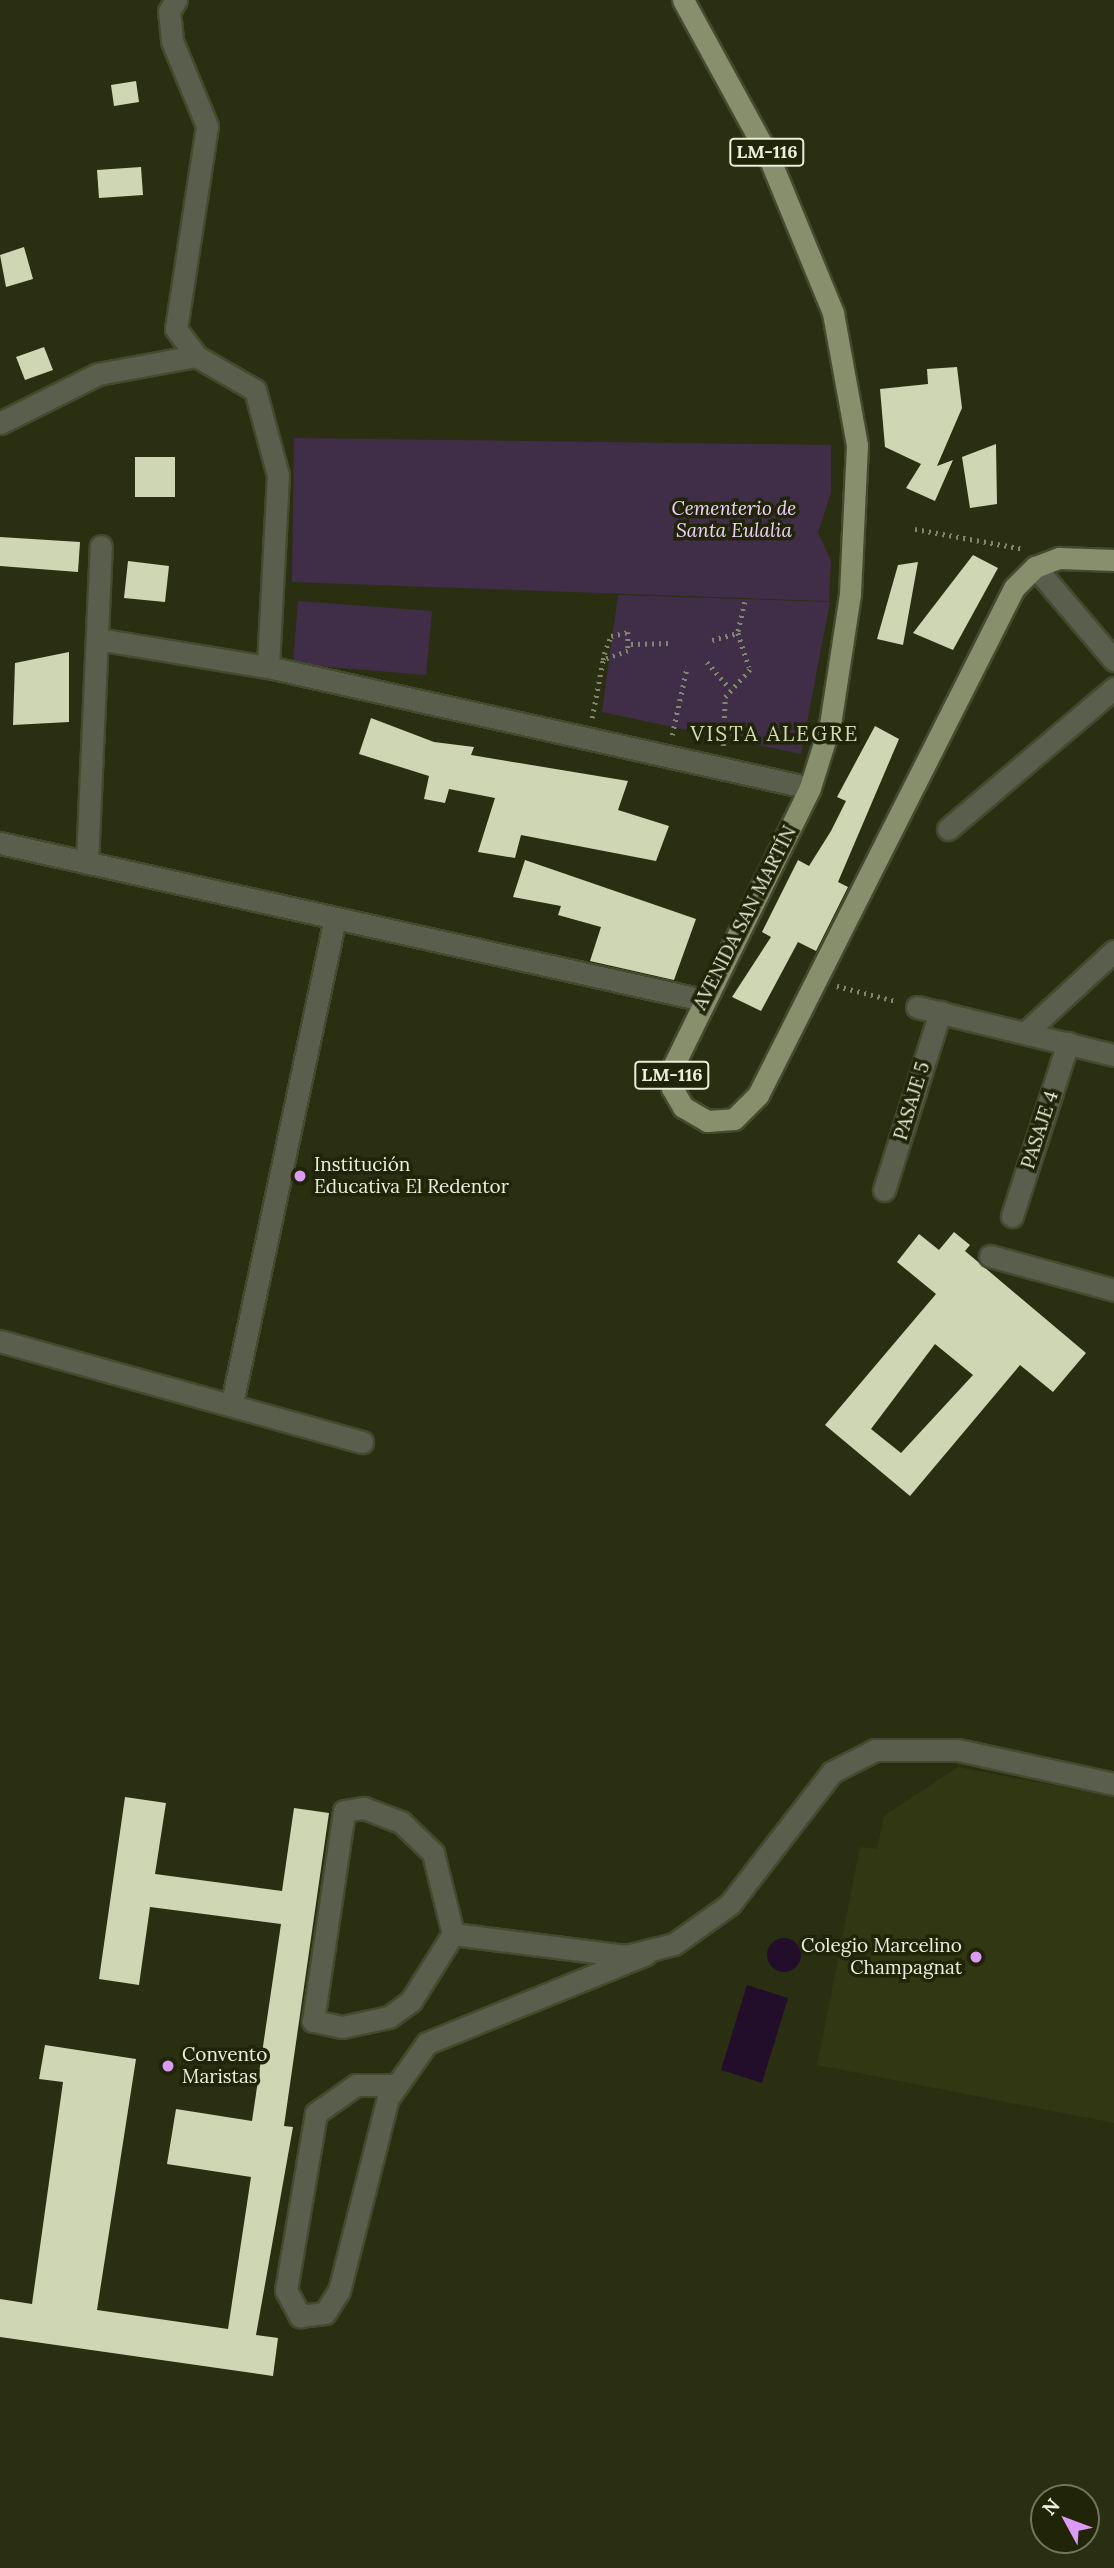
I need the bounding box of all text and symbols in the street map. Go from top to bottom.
road number: LM-116 [728,138,806,167]
park label: Cementerio de Santa Eulalia [672,498,796,542]
district label: VISTA ALEGRE [692,721,858,747]
street label: AVENIDA SAN MARTÍN [689,822,801,1014]
street label: PASAJE 5 [889,1059,935,1143]
road number: LM-116 [634,1060,710,1090]
street label: PASAJE 4 [1017,1088,1063,1172]
place label: Institución Educativa El Redentor [314,1154,509,1198]
marker: Institución Educativa El Redentor [292,1168,308,1184]
place label: Colegio Marcelino Champagnat [801,1935,962,1979]
marker: Colegio Marcelino Champagnat [968,1949,984,1965]
place label: Convento Maristas [182,2044,267,2088]
marker: Convento Maristas [160,2058,176,2074]
north arrow [1030,2484,1100,2554]
text: N [1037,2493,1065,2520]

